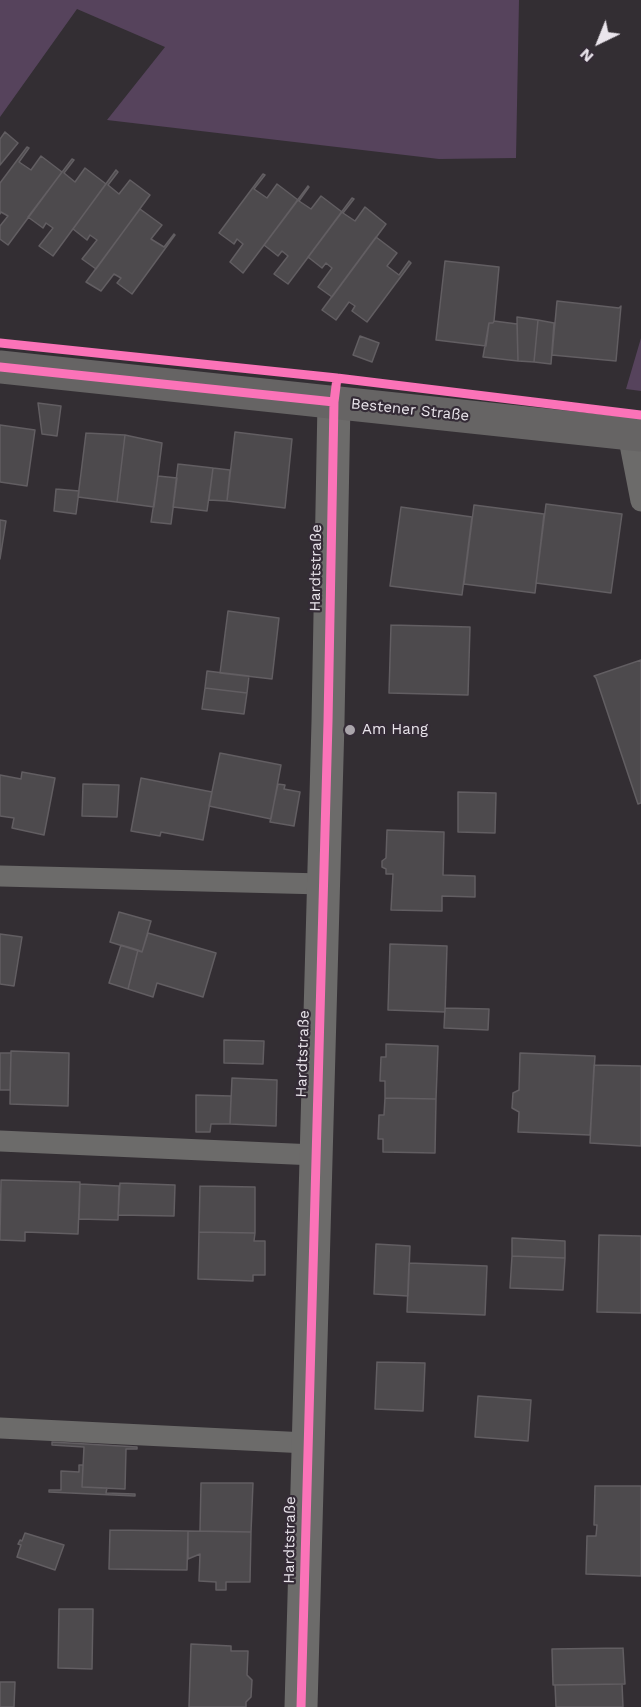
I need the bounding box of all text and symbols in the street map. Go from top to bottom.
north arrow [569,12,629,72]
text: N [576,45,597,67]
street label: Bestener Straße [350,395,470,425]
street label: Hardtstraße [306,524,326,612]
place label: Am Hang [362,721,428,739]
marker: Am Hang [343,723,357,737]
street label: Hardtstraße [292,1010,314,1098]
street label: Hardtstraße [280,1496,300,1584]

